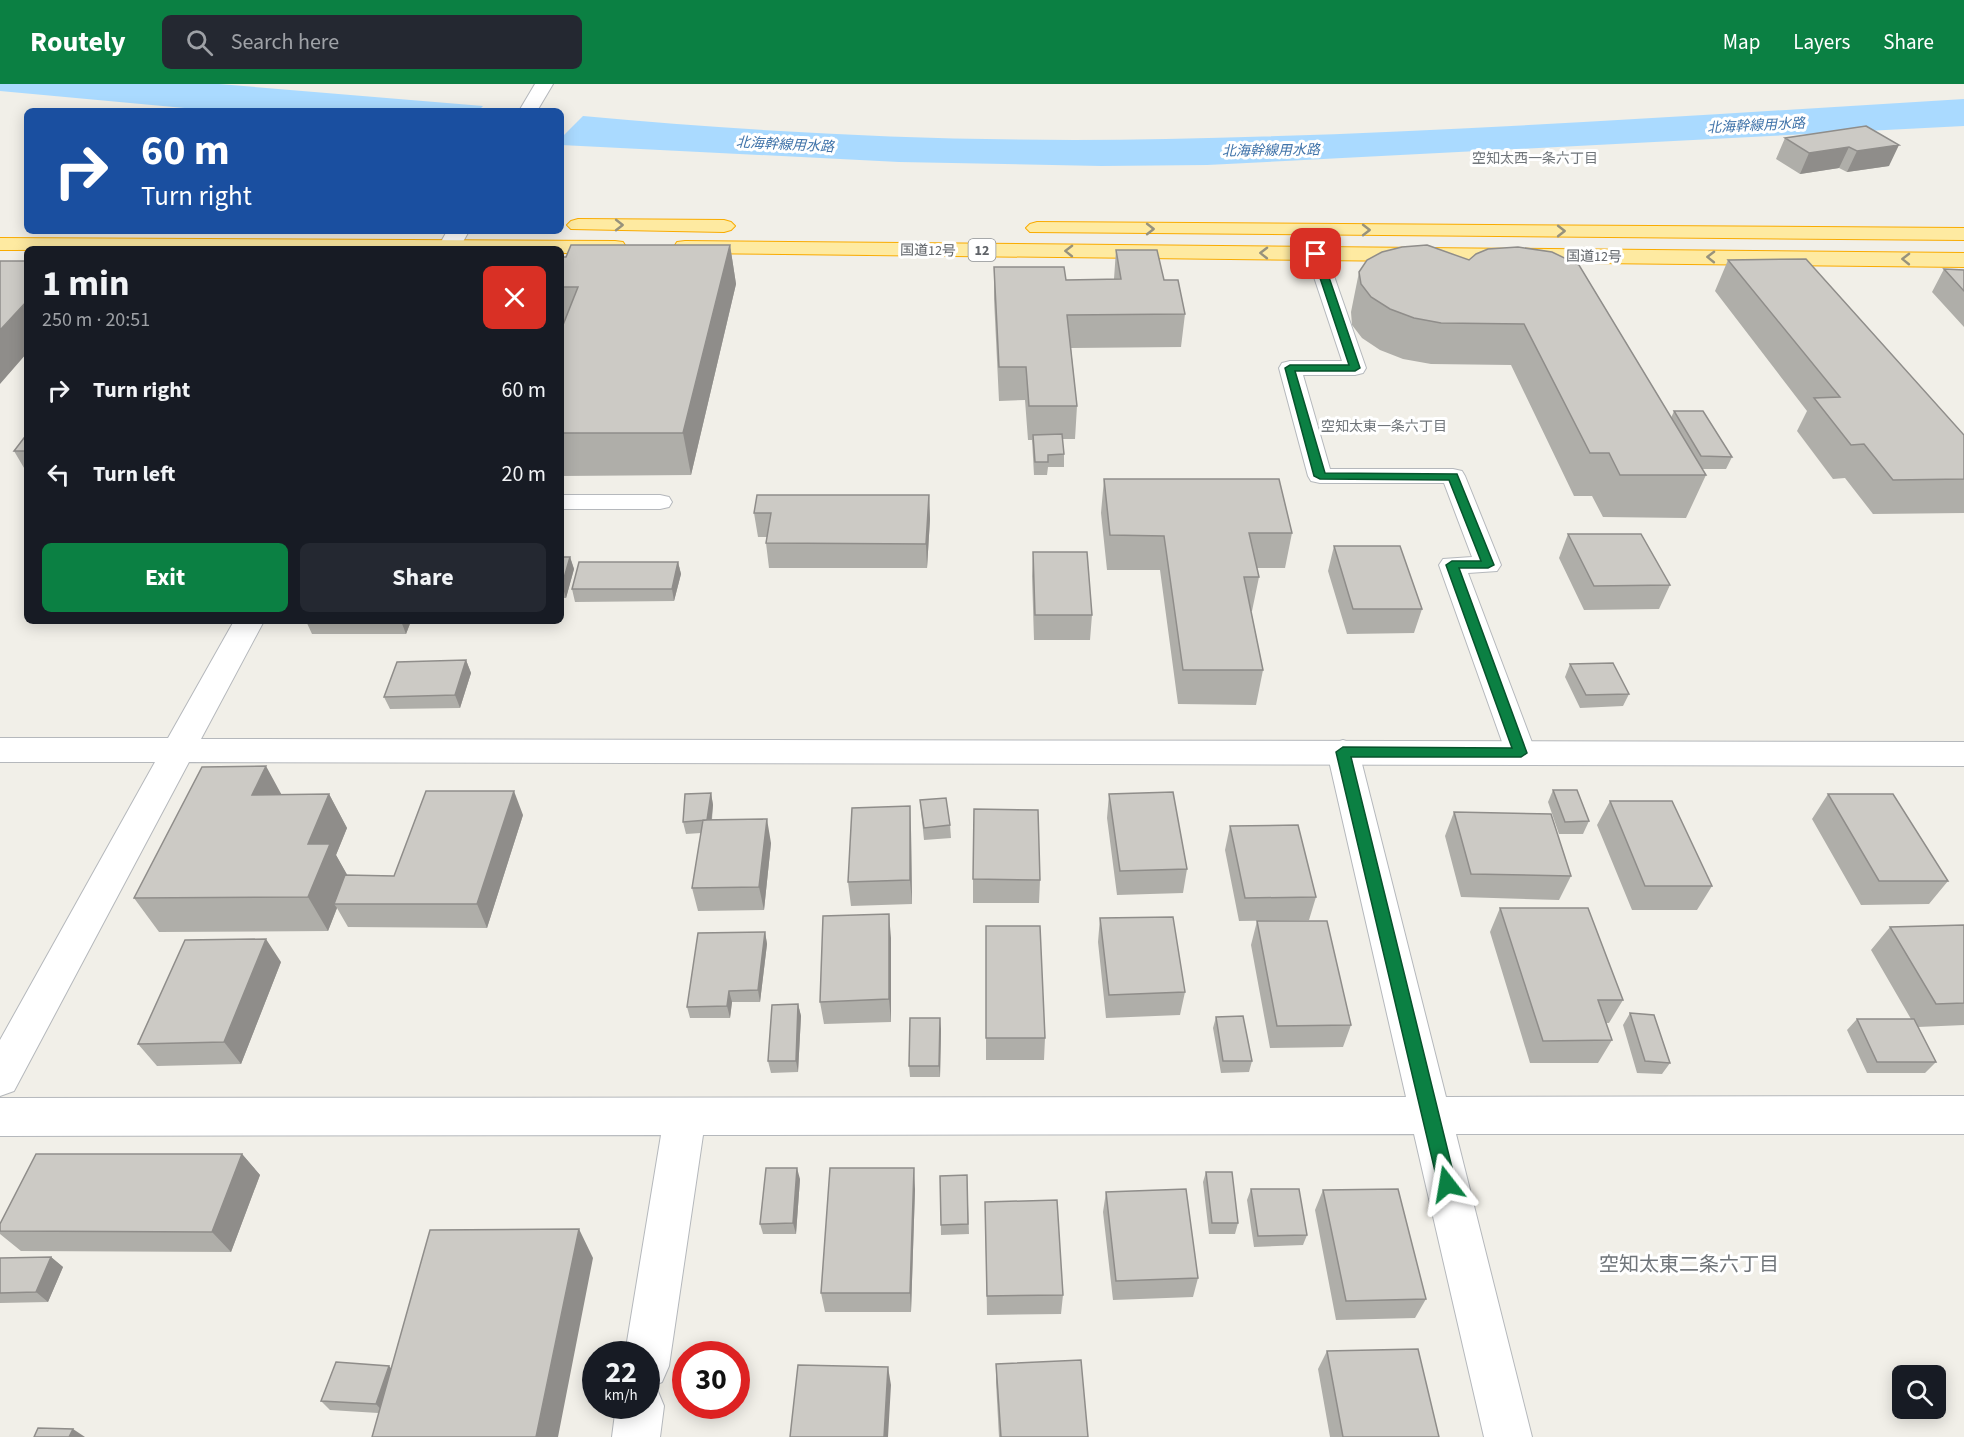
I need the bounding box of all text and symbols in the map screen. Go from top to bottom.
search box [162,15,582,69]
text: Routely [30,22,126,62]
icon: search [183,26,216,59]
text: Search here [231,26,339,58]
text: Map [1723,27,1760,57]
text: Layers [1793,27,1850,57]
text: Share [1883,27,1934,57]
water label: 北海幹線用水路 [1707,113,1807,139]
text: 60 m [141,121,230,181]
icon: right [42,132,120,210]
water label: 北海幹線用水路 [735,132,835,158]
water label: 北海幹線用水路 [1222,140,1321,162]
district label: 空知太西一条六丁目 [1472,149,1598,169]
text: Turn right [141,177,252,216]
one-way arrow [615,219,624,231]
one-way arrow [1146,222,1155,235]
one-way arrow [1362,224,1371,236]
one-way arrow [1557,225,1566,237]
pin [1290,228,1341,279]
icon: arrive [1299,237,1332,270]
road number: 12 [968,239,996,261]
street label: 国道12号 [900,241,956,261]
one-way arrow [1064,245,1073,257]
one-way arrow [1259,247,1268,259]
street label: 国道12号 [1566,247,1622,267]
one-way arrow [1706,251,1715,263]
one-way arrow [1901,253,1910,265]
text: 1 min [42,258,130,309]
button: close [483,266,546,329]
text: 250 m · 20:51 [42,306,150,334]
icon: right [42,374,75,407]
text: Turn right [93,374,190,406]
text: 60 m [501,374,546,406]
district label: 空知太東一条六丁目 [1321,417,1447,437]
icon: left [42,458,75,491]
text: Turn left [93,458,175,490]
text: 20 m [501,458,546,490]
button: Exit [42,543,288,612]
button: Share [300,543,546,612]
position arrow [1415,1152,1479,1216]
district label: 空知太東二条六丁目 [1599,1251,1779,1279]
speed limit sign: 30 [672,1341,750,1419]
text: 22 [605,1351,637,1394]
map controls [1892,1365,1946,1419]
button: search [1892,1365,1946,1419]
text: km/h [604,1385,638,1406]

